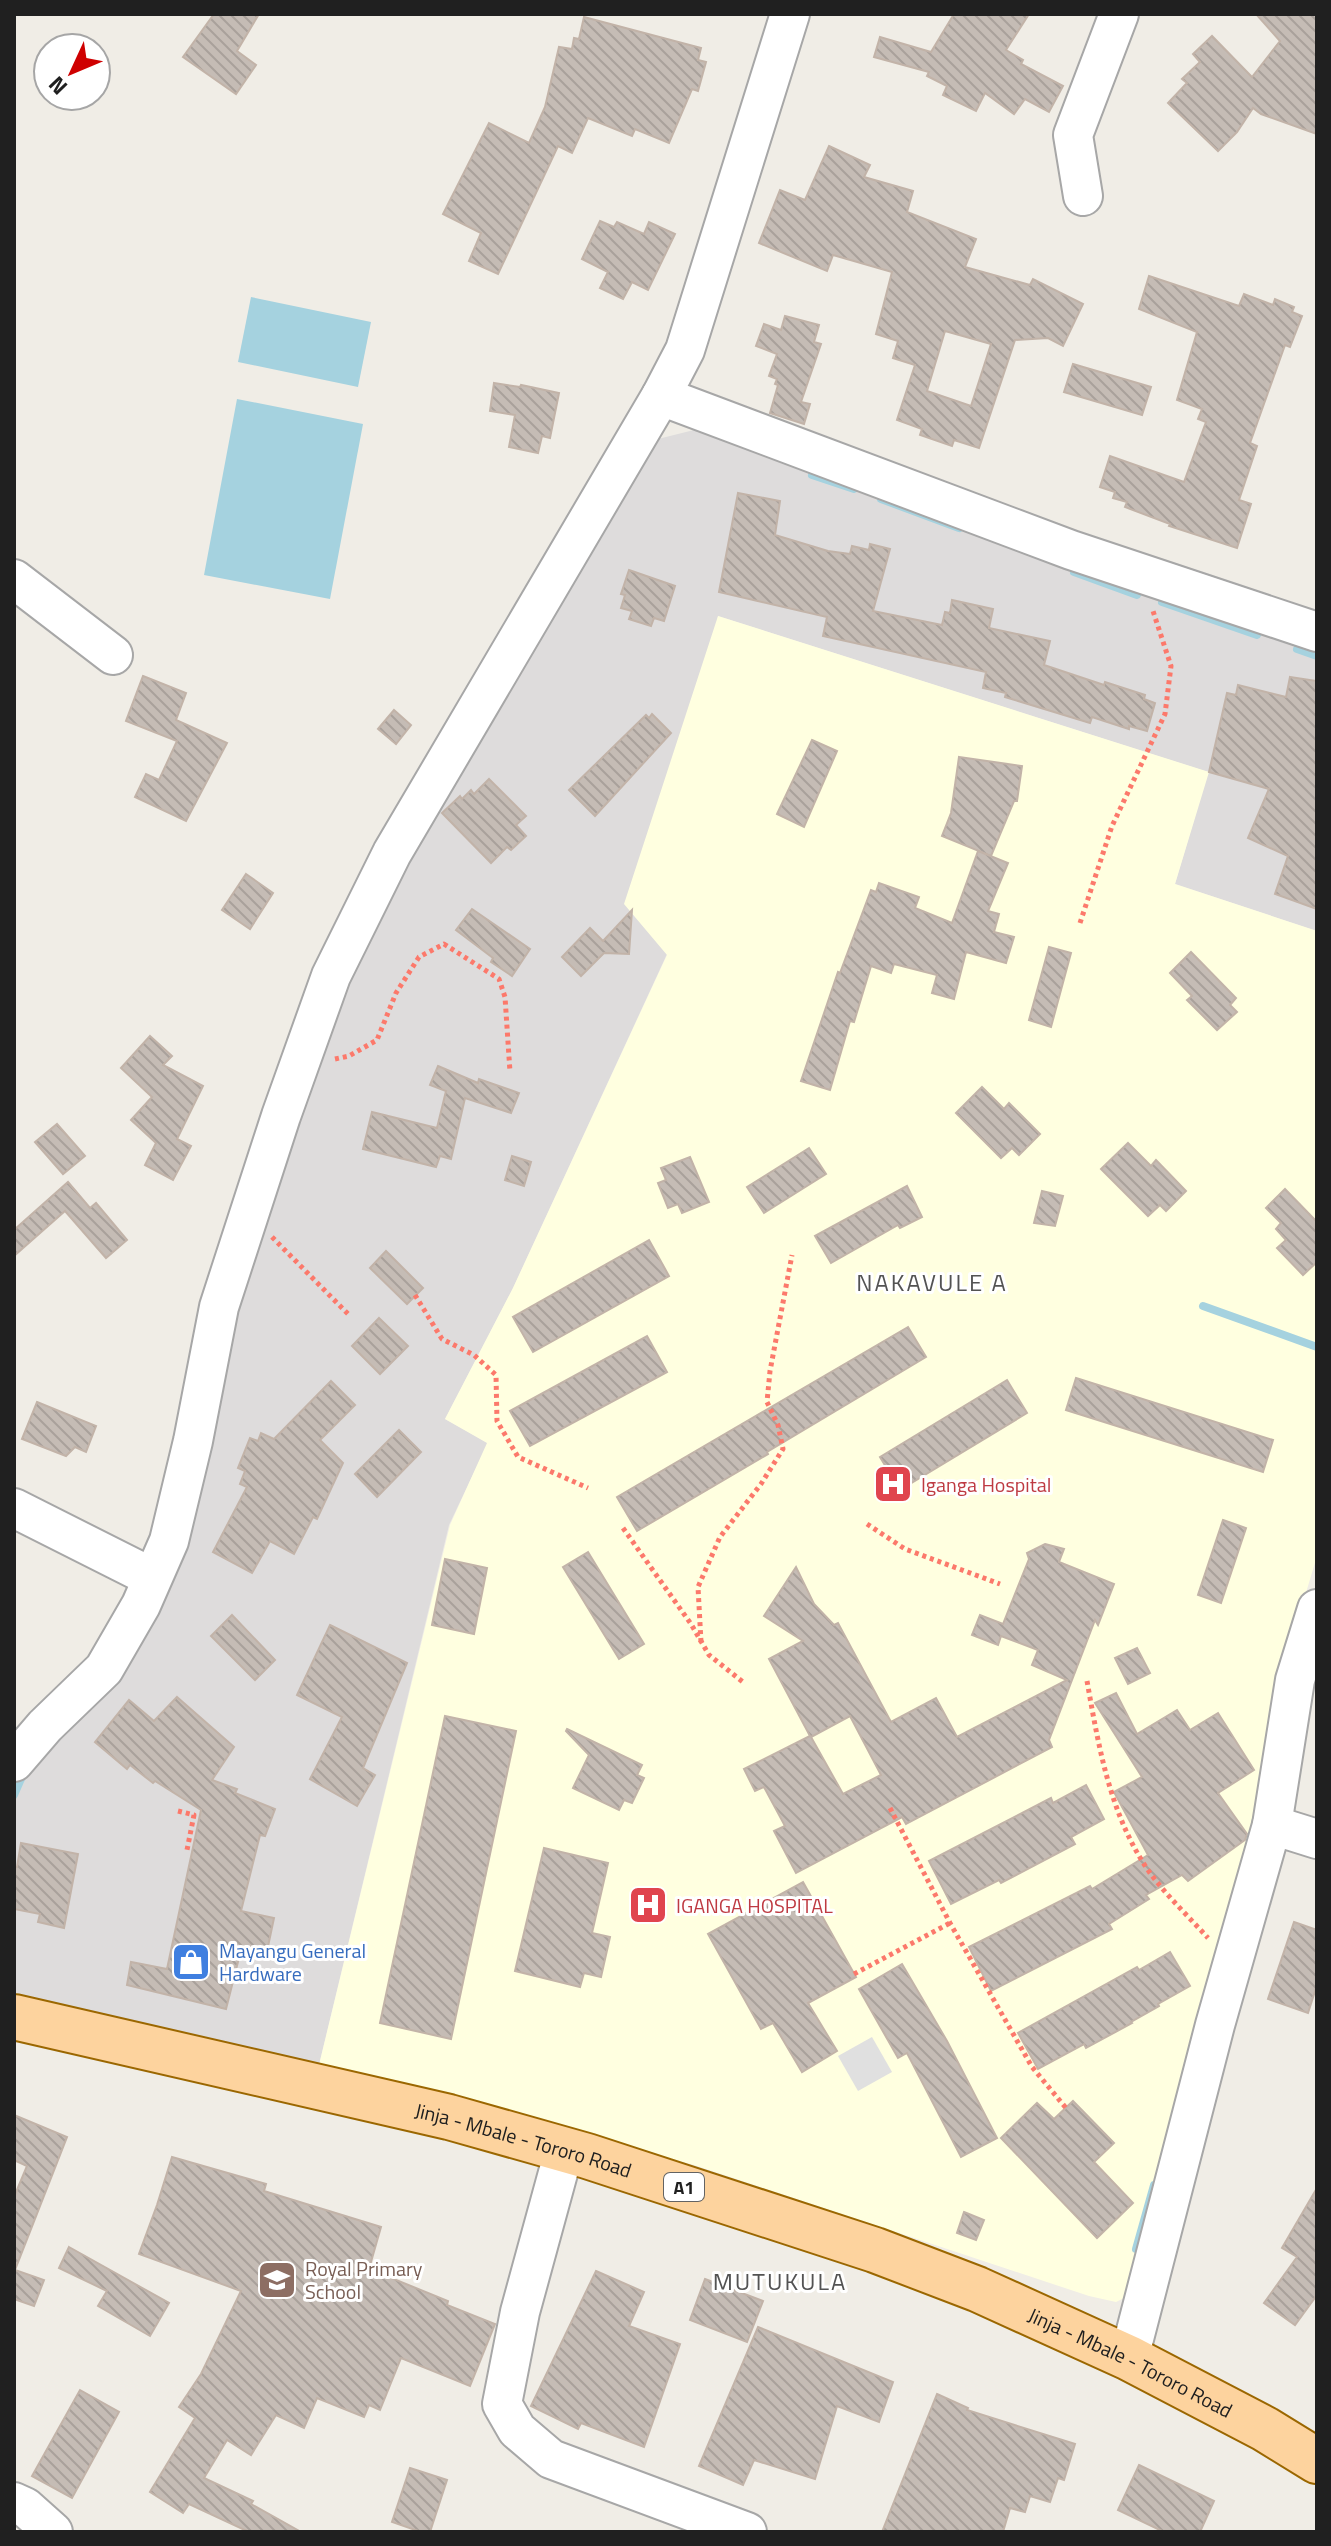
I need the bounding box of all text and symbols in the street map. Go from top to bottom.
north arrow [32,32,112,112]
text: N [40,69,75,103]
district label: NAKAVULE A [856,1264,1008,1300]
hospital icon: Iganga Hospital [872,1463,914,1505]
place label: Iganga Hospital [921,1469,1051,1500]
hospital icon: IGANGA HOSPITAL [627,1884,669,1926]
place label: IGANGA HOSPITAL [676,1890,833,1921]
place label: Mayangu General Hardware [219,1935,366,1989]
shop icon: Mayangu General Hardware [170,1941,212,1983]
street label: Jinja - Mbale - Tororo Road [412,2094,636,2185]
road number: A1 [664,2173,704,2201]
place label: Royal Primary School [305,2253,423,2307]
school or university icon: Royal Primary School [256,2259,298,2301]
district label: MUTUKULA [713,2263,847,2299]
street label: Jinja - Mbale - Tororo Road [1023,2299,1238,2425]

